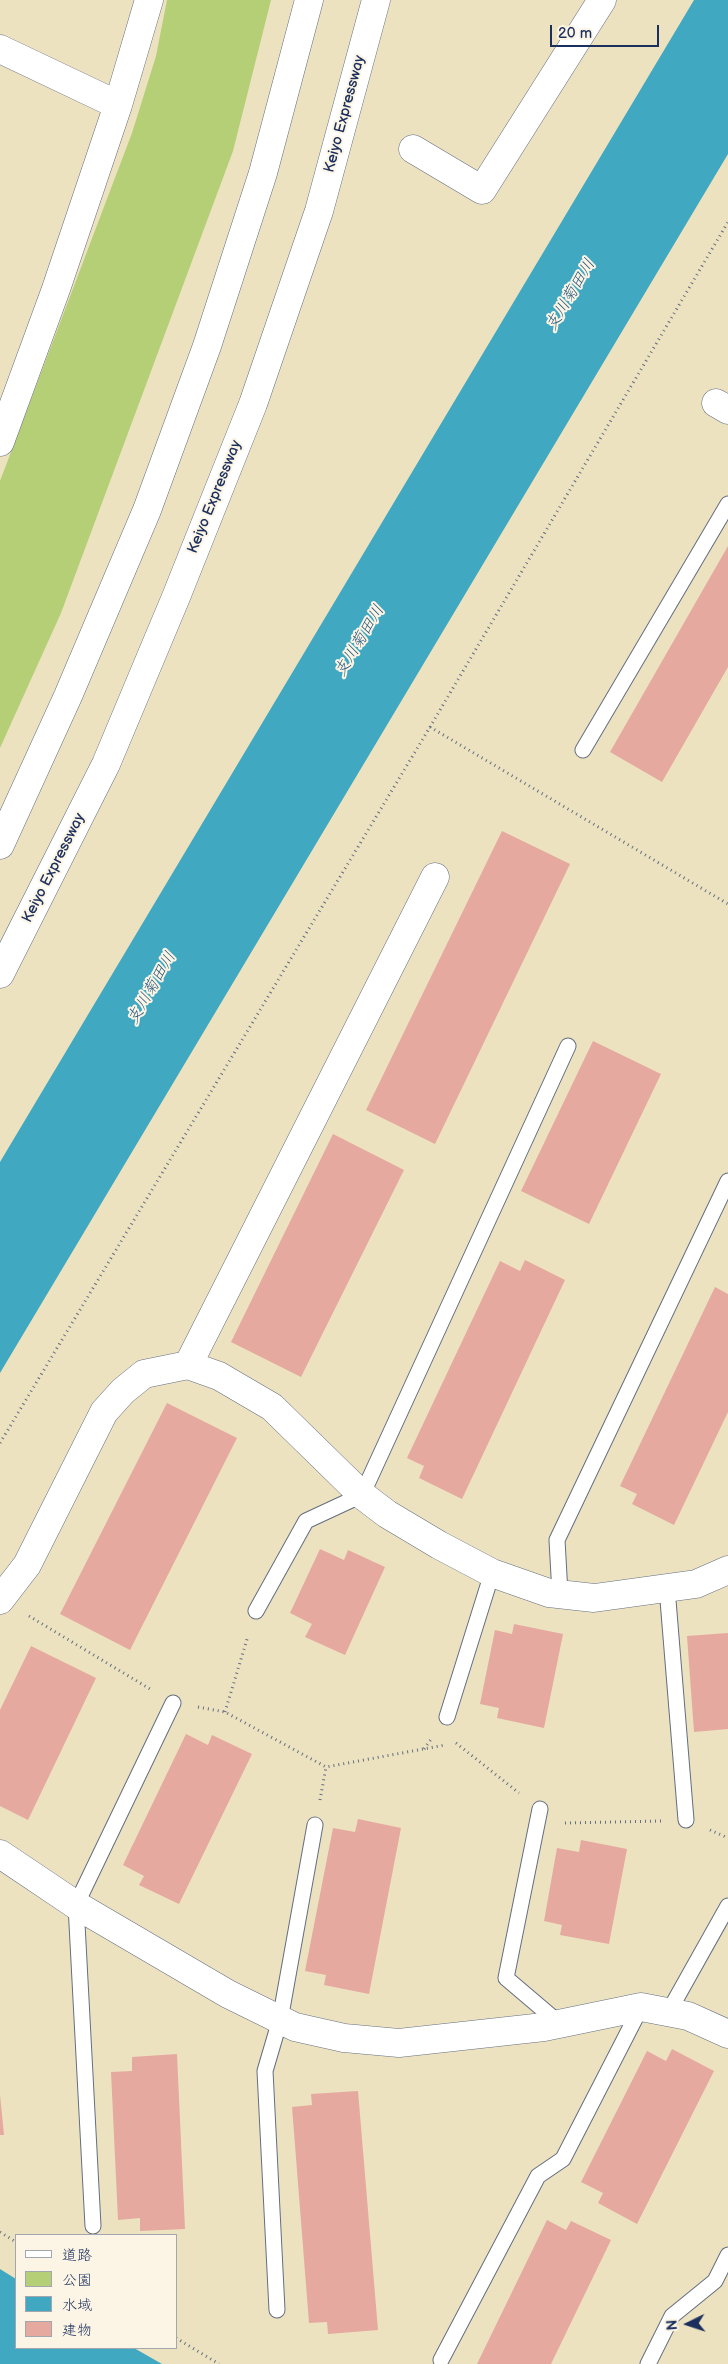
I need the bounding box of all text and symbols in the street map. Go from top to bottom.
scale bar [553,15,662,47]
text: 20 m [558,24,592,43]
street label: Keiyo Expressway [321,53,369,175]
water label: 支川菊田川 [542,256,600,334]
street label: Keiyo Expressway [184,438,246,556]
water label: 支川菊田川 [331,602,389,680]
street label: Keiyo Expressway [19,810,89,926]
water label: 支川菊田川 [124,949,180,1027]
legend [15,2234,178,2349]
text: 道路 [62,2246,92,2265]
text: 公園 [62,2271,92,2290]
text: 水域 [62,2296,92,2315]
north arrow [663,2299,713,2349]
text: N [664,2319,681,2331]
text: 建物 [62,2321,92,2340]

